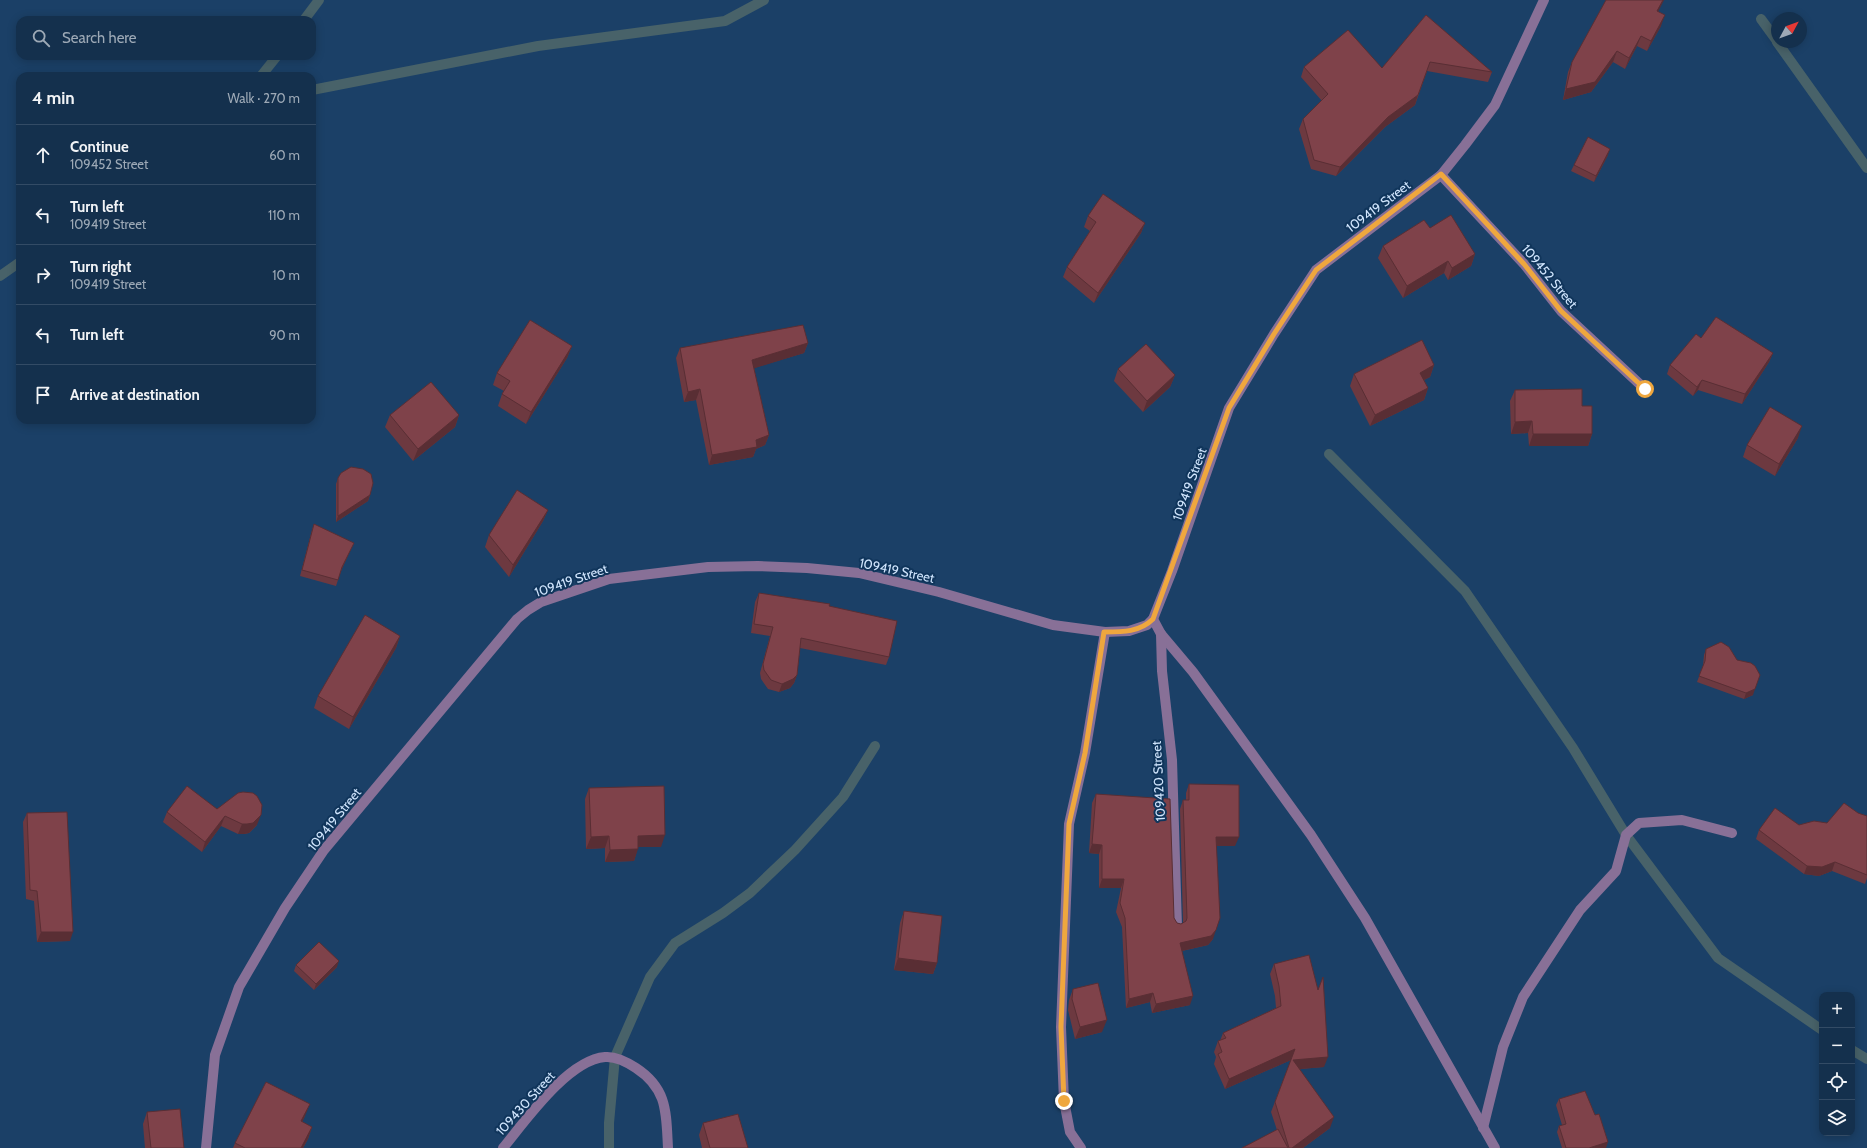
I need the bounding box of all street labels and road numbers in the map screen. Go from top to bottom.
street label: 109419 Street [1343,176,1414,235]
street label: 109452 Street [1519,241,1582,312]
street label: 109419 Street [1168,445,1210,523]
street label: 109419 Street [858,554,937,586]
street label: 109419 Street [532,560,610,600]
street label: 109420 Street [1148,740,1168,822]
street label: 109419 Street [304,784,365,854]
street label: 109430 Street [492,1067,558,1138]

